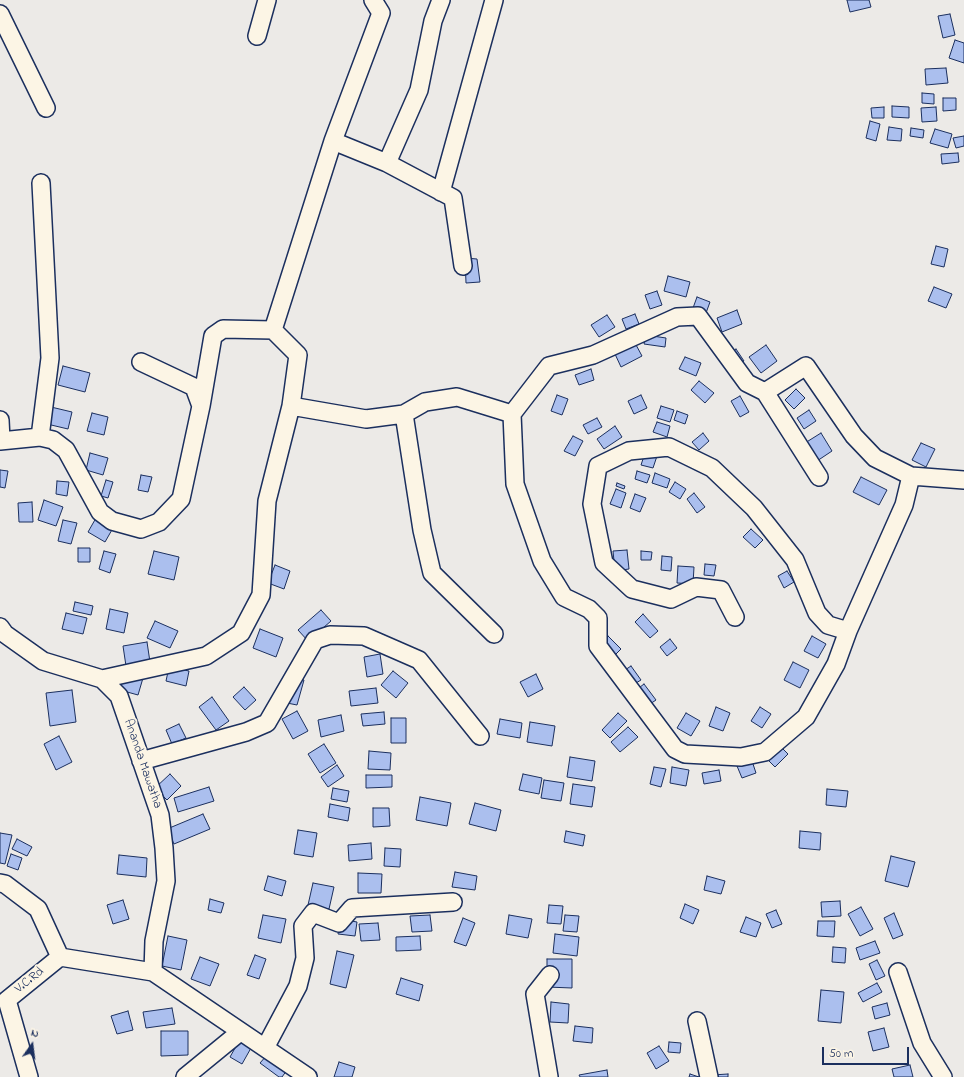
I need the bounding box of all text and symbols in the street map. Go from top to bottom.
street label: Ananda Mawatha [119,717,165,811]
street label: V.C.Rd [12,965,48,997]
north arrow [12,1025,52,1065]
text: N [29,1025,40,1042]
scale bar [824,1039,911,1065]
text: 50 m [829,1045,853,1063]

